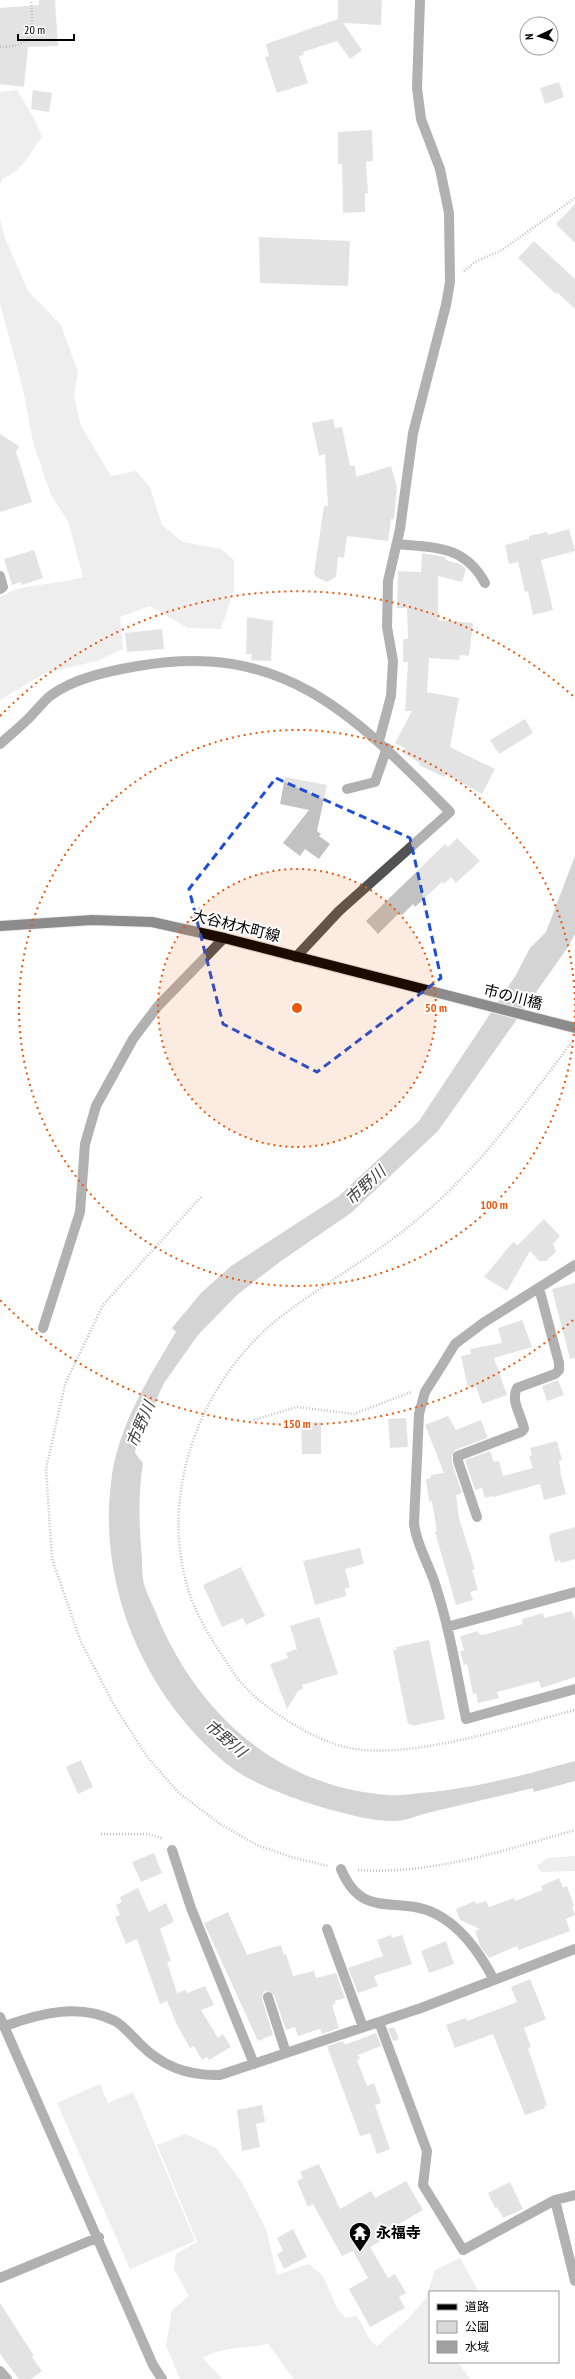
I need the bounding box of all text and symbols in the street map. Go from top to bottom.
scale bar [18,16,74,42]
north arrow [519,16,559,56]
text: 20 m [24,22,45,37]
text: N [522,33,536,40]
street label: 大谷材木町線 [190,905,282,946]
street label: 市の川橋 [482,980,545,1013]
text: 50 m [425,1000,447,1015]
centre of rings [290,1001,304,1015]
water label: 市野川 [341,1160,391,1209]
text: 100 m [480,1197,508,1212]
water label: 市野川 [121,1396,159,1450]
text: 150 m [283,1416,311,1431]
water label: 市野川 [201,1715,252,1762]
temple icon: 永福寺 [347,2220,373,2253]
place label: 永福寺 [376,2223,421,2242]
legend [429,2291,559,2363]
text: 道路 [465,2299,489,2314]
text: 公園 [465,2319,489,2334]
text: 水域 [465,2339,489,2354]

